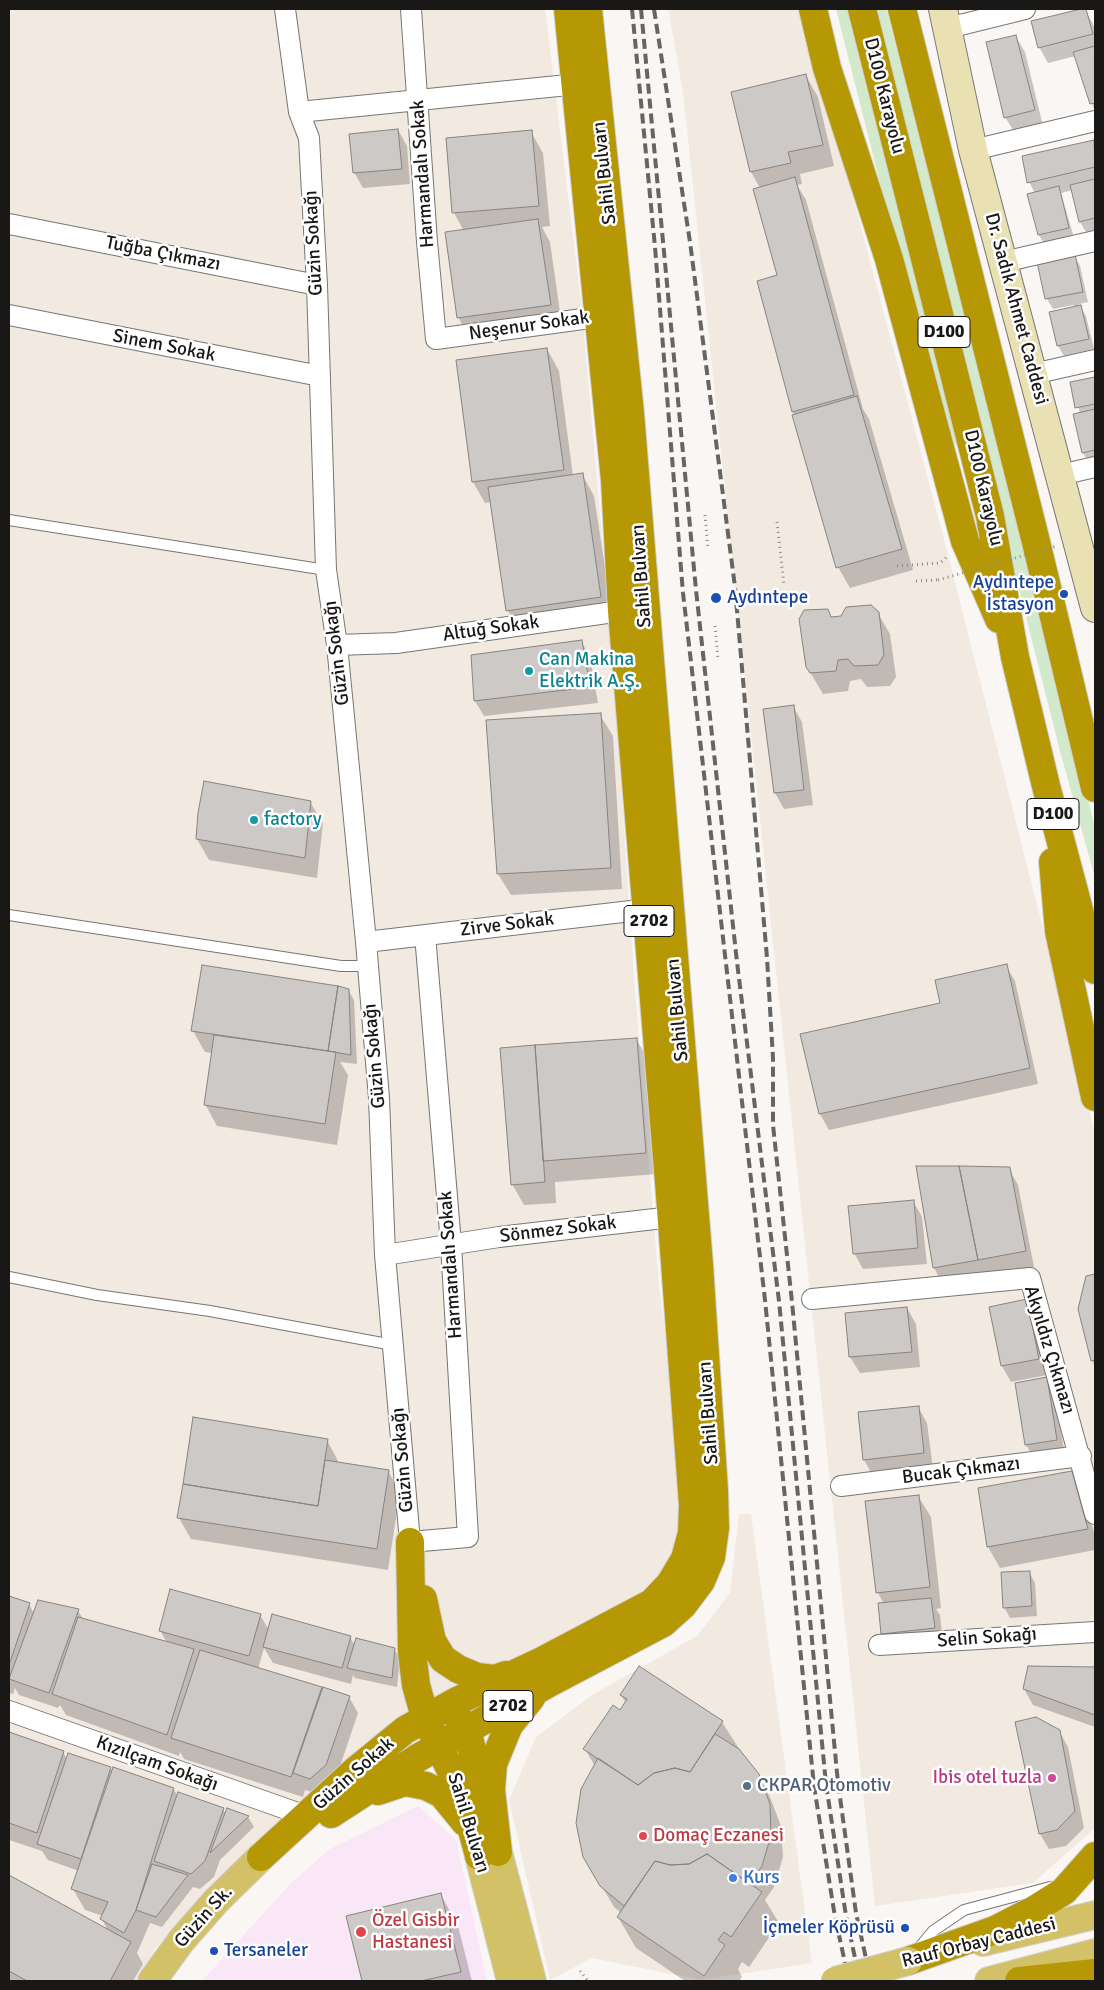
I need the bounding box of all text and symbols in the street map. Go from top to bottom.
street label: D100 Karayolu [859,36,909,156]
street label: Harmandalı Sokak [406,99,440,249]
street label: Sahil Bulvarı [588,120,622,226]
street label: Güzin Sokağı [300,190,328,296]
street label: Dr. Sadık Ahmet Caddesi [979,211,1053,407]
street label: Tuğba Çıkmazı [104,232,222,276]
street label: Neşenur Sokak [467,306,591,346]
road number: D100 [918,316,970,348]
street label: Sinem Sokak [111,325,217,367]
street label: D100 Karayolu [959,428,1007,548]
street label: Sahil Bulvarı [627,524,657,628]
place label: Aydıntepe İstasyon [973,572,1054,616]
place label: Aydıntepe [727,587,808,609]
marker: Aydıntepe İstasyon [1058,588,1070,600]
marker: Aydıntepe [709,591,723,605]
street label: Güzin Sokağı [319,599,355,707]
street label: Altuğ Sokak [441,611,541,647]
place label: Can Makina Elektrik A.Ş. [539,649,640,693]
marker: Can Makina Elektrik A.Ş. [523,665,535,677]
road number: D100 [1027,799,1079,830]
place label: factory [264,809,322,831]
marker: factory [248,814,260,826]
road number: 2702 [624,906,674,936]
street label: Zirve Sokak [459,908,555,942]
street label: Sahil Bulvarı [662,957,694,1063]
street label: Güzin Sokağı [359,1002,391,1110]
street label: Harmandalı Sokak [434,1190,468,1340]
street label: Sönmez Sokak [498,1212,618,1248]
street label: Akyıldız Çıkmazı [1019,1283,1079,1417]
street label: Sahil Bulvarı [694,1361,724,1465]
street label: Güzin Sokağı [387,1406,419,1514]
street label: Bucak Çıkmazı [901,1452,1021,1490]
street label: Selin Sokağı [936,1623,1038,1653]
road number: 2702 [483,1690,533,1722]
street label: Kızılçam Sokağı [93,1731,221,1797]
street label: Güzin Sokak [309,1733,399,1815]
place label: Ibis otel tuzla [933,1767,1042,1789]
street label: Sahil Bulvarı [442,1770,494,1876]
marker: Ibis otel tuzla [1046,1772,1058,1784]
place label: CKPAR Otomotiv [757,1775,891,1797]
marker: CKPAR Otomotiv [741,1780,753,1792]
place label: Domaç Eczanesi [653,1825,784,1847]
marker: Domaç Eczanesi [637,1830,649,1842]
place label: Kurs [743,1867,780,1889]
marker: Kurs [727,1872,739,1884]
street label: Güzin Sk. [170,1881,238,1953]
place label: Özel Gisbir Hastanesi [372,1910,460,1954]
street label: Rauf Orbay Caddesi [900,1913,1058,1973]
place label: İçmeler Köprüsü [763,1917,895,1939]
marker: İçmeler Köprüsü [899,1922,911,1934]
marker: Özel Gisbir Hastanesi [354,1925,368,1939]
place label: Tersaneler [224,1940,308,1962]
marker: Tersaneler [208,1945,220,1957]

